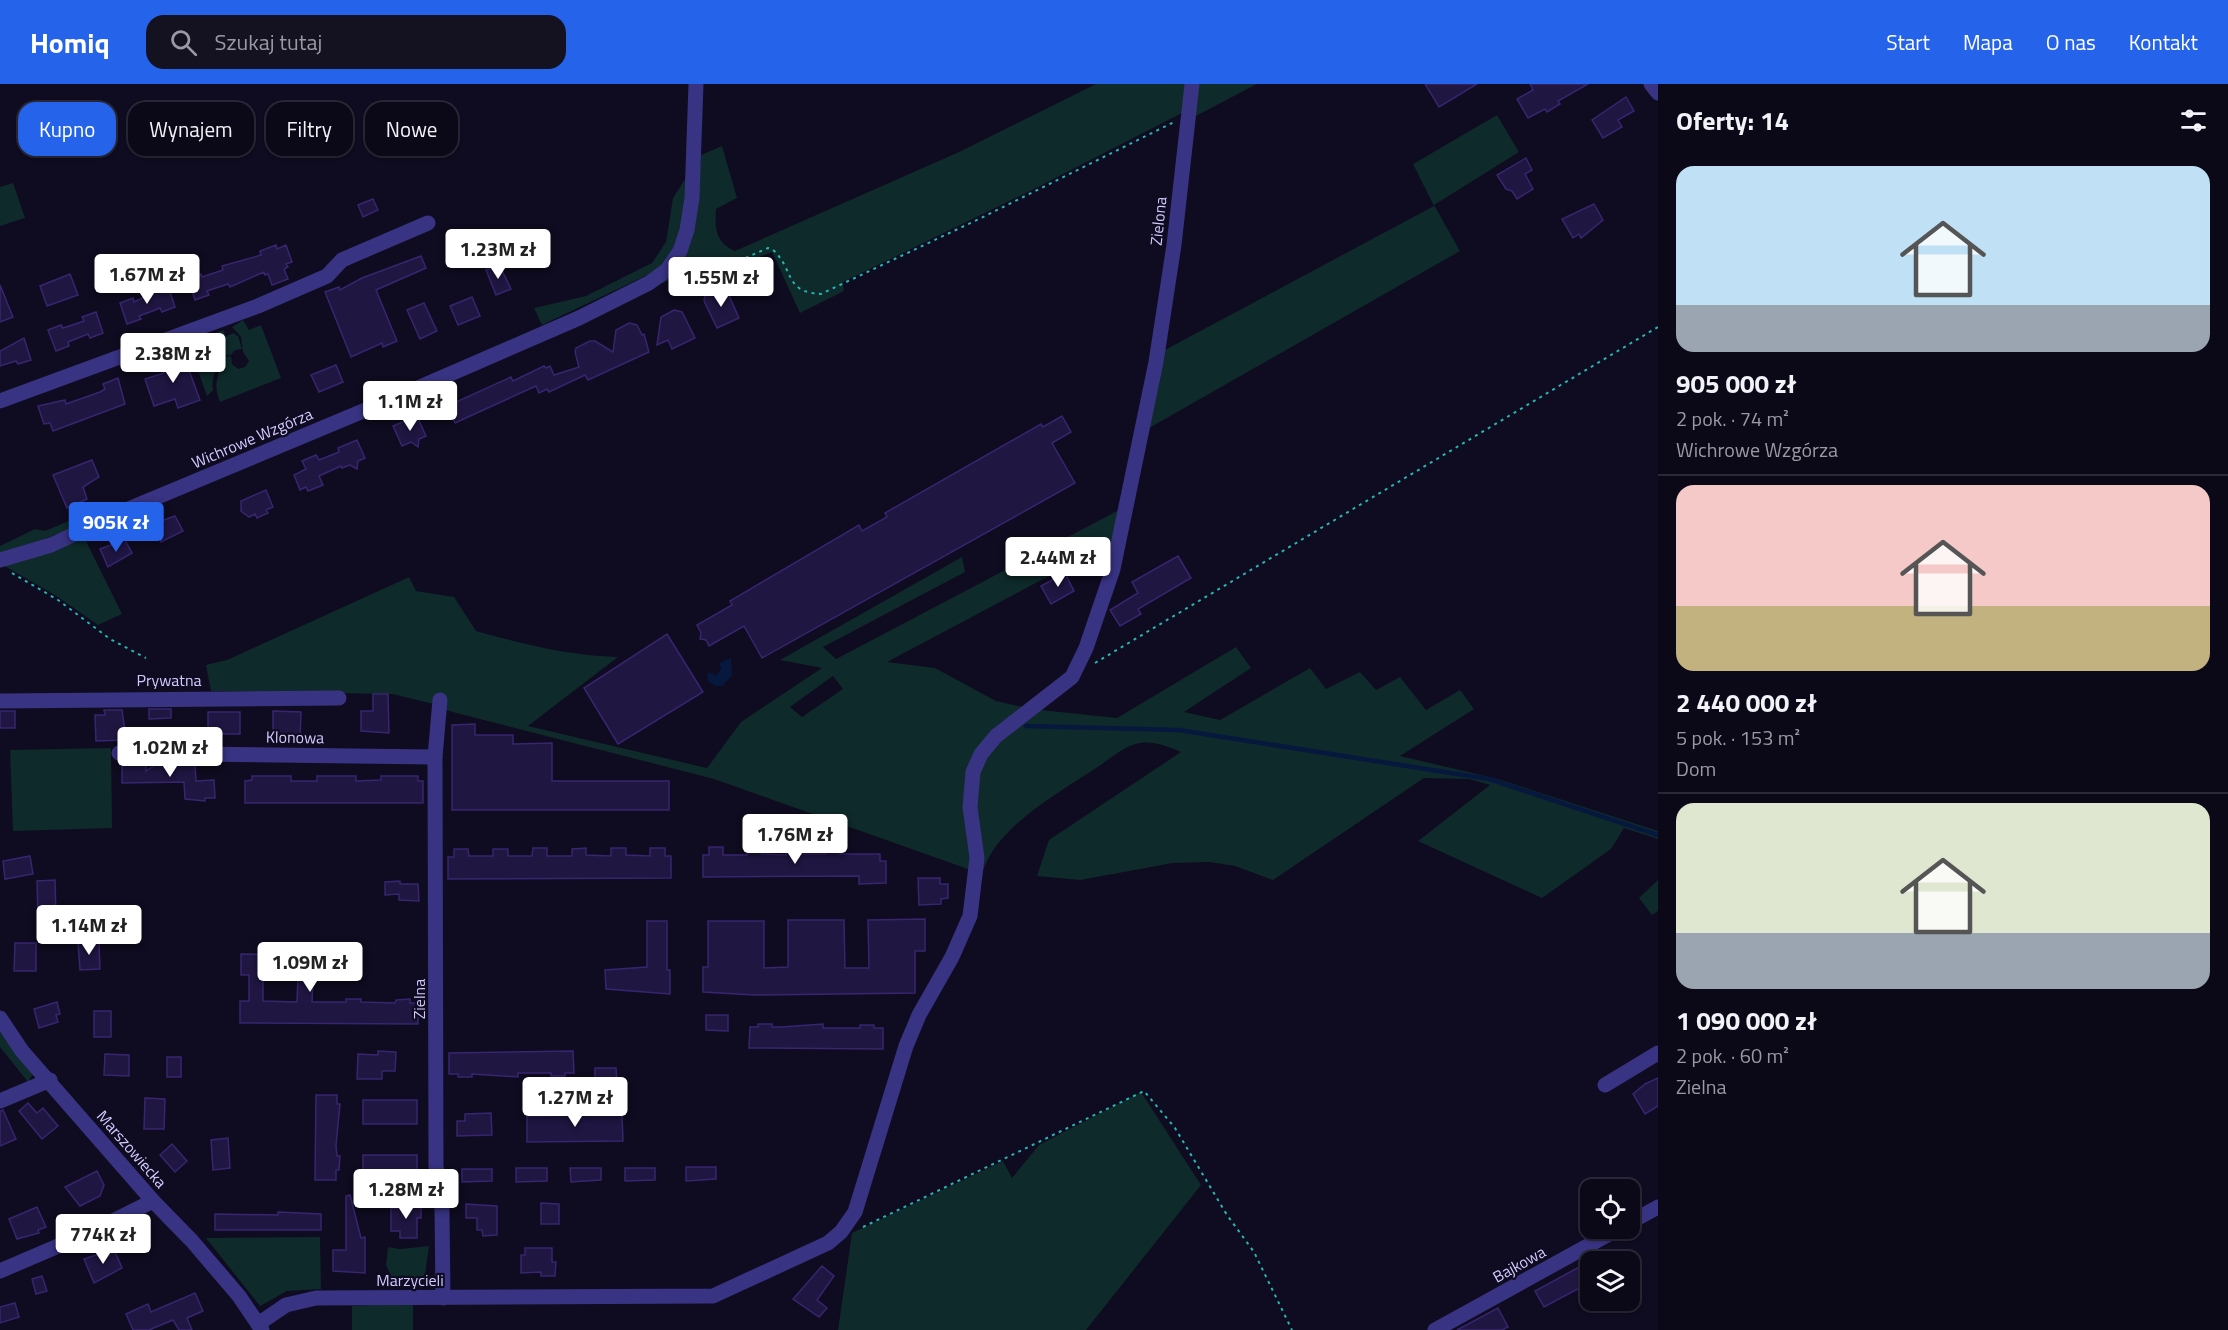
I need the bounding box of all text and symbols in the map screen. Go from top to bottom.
search box [146,15,566,69]
text: Homiq [30,21,110,64]
text: Szukaj tutaj [215,25,322,59]
icon: search [167,26,200,59]
text: Start [1886,26,1930,58]
text: Mapa [1963,26,2013,58]
text: O nas [2046,26,2096,58]
text: Kontakt [2129,26,2198,58]
text: Oferty: 14 [1676,101,1789,140]
chip: Kupno [18,102,116,156]
chip: Wynajem [128,102,254,156]
chip: Filtry [266,102,353,156]
chip: Nowe [365,102,458,156]
icon: filters [2177,104,2210,137]
street label: Zielona [1144,195,1172,247]
icon: home [1889,205,1997,313]
pin: 1.23M zł [436,229,560,280]
text: 1.23M zł [460,233,536,264]
pin: 1.67M zł [85,254,209,305]
pin: 1.55M zł [659,257,783,308]
text: 1.67M zł [109,258,185,289]
text: 1.55M zł [683,261,759,292]
pin: 2.38M zł [111,333,235,384]
text: 2.38M zł [135,337,211,368]
text: 905 000 zł [1676,364,1797,403]
pin: 1.1M zł [355,381,465,432]
text: 1.1M zł [377,385,443,416]
street label: Wichrowe Wzgórza [188,402,316,474]
text: 2 pok. · 74 m² [1676,403,1789,434]
text: Wichrowe Wzgórza [1676,434,1838,465]
pin: 905K zł [61,502,171,553]
text: 905K zł [83,506,149,537]
icon: home [1889,524,1997,632]
pin: 2.44M zł [996,537,1120,588]
text: 2.44M zł [1020,541,1096,572]
street label: Prywatna [136,668,202,692]
text: 2 440 000 zł [1676,683,1817,722]
text: 5 pok. · 153 m² [1676,722,1800,753]
street label: Klonowa [266,724,324,750]
pin: 1.02M zł [108,727,232,778]
text: 1.02M zł [132,731,208,762]
text: Dom [1676,753,1716,784]
pin: 1.76M zł [733,814,857,865]
text: 1.76M zł [757,818,833,849]
icon: home [1889,842,1997,950]
pin: 1.14M zł [27,905,151,956]
text: 1.14M zł [51,909,127,940]
pin: 1.09M zł [248,942,372,993]
text: 1.09M zł [272,946,348,977]
street label: Zielna [407,979,431,1019]
text: 1 090 000 zł [1676,1001,1817,1040]
text: 2 pok. · 60 m² [1676,1040,1789,1071]
text: Zielna [1676,1071,1727,1102]
pin: 1.27M zł [513,1077,637,1128]
text: 1.27M zł [537,1081,613,1112]
street label: Marszowiecka [91,1105,173,1193]
pin: 1.28M zł [344,1169,468,1220]
text: 1.28M zł [368,1173,444,1204]
map controls [1580,1179,1640,1311]
button: locate [1580,1179,1640,1239]
pin: 774K zł [48,1214,158,1265]
text: 774K zł [70,1218,136,1249]
street label: Bajkowa [1488,1240,1550,1288]
button: layers [1580,1251,1640,1311]
street label: Marzycieli [376,1268,444,1292]

